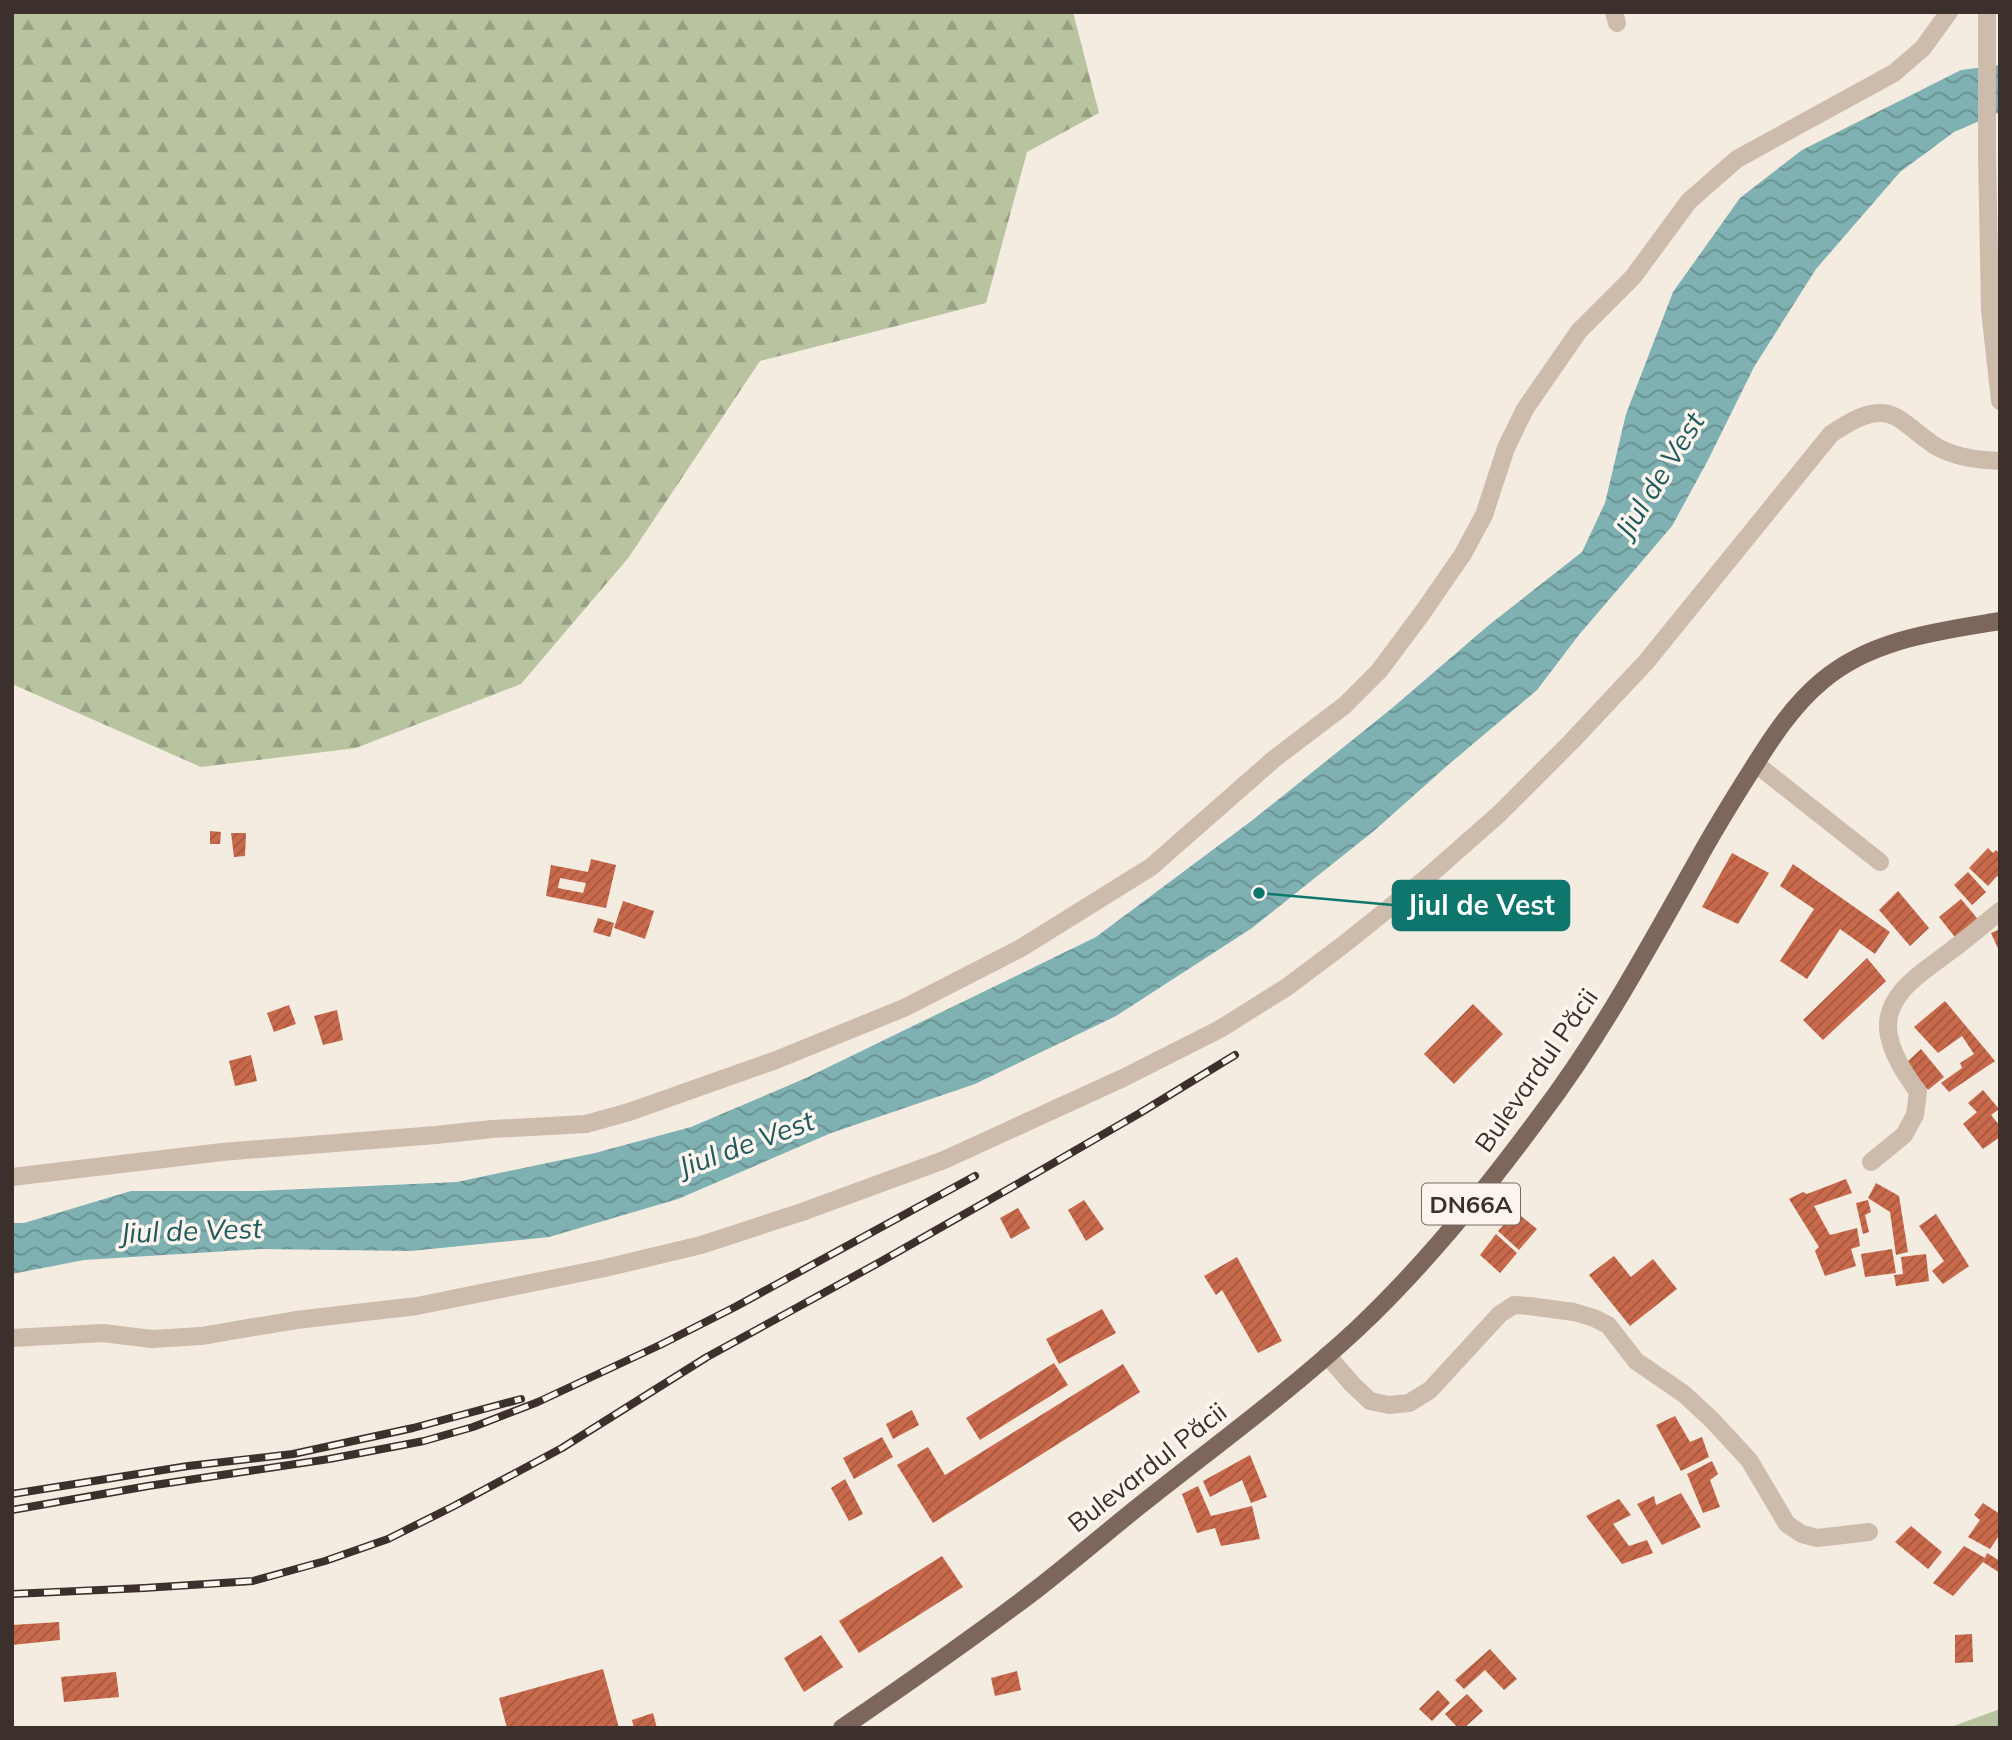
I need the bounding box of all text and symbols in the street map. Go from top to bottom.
water label: Jiul de Vest [1605,404,1712,546]
callout: Jiul de Vest [1393,881,1569,930]
text: Jiul de Vest [1407,887,1555,922]
street label: Bulevardul Păcii [1467,982,1605,1158]
water label: Jiul de Vest [671,1102,820,1184]
road number: DN66A [1422,1184,1520,1224]
water label: Jiul de Vest [117,1210,264,1250]
street label: Bulevardul Păcii [1061,1395,1233,1539]

